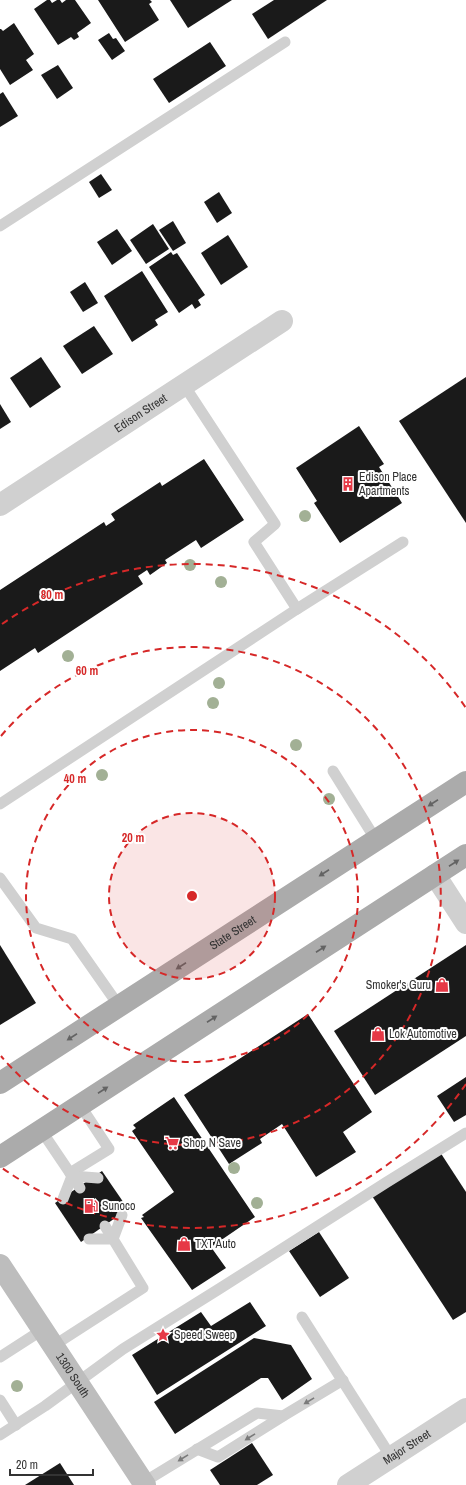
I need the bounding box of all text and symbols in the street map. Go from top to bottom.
street label: Edison Street [111,390,170,436]
place label: Edison Place Apartments [358,469,417,499]
building icon: Edison Place Apartments [340,476,356,492]
text: 80 m [41,587,63,603]
text: 60 m [76,663,98,679]
text: 40 m [64,771,86,787]
one-way arrow [428,799,438,807]
text: 20 m [122,830,144,846]
one-way arrow [449,859,459,867]
one-way arrow [318,870,330,877]
centre of rings [185,889,199,903]
street label: State Street [206,912,259,954]
one-way arrow [316,945,327,952]
one-way arrow [175,963,187,970]
place label: Smoker's Guru [366,977,431,993]
shop icon: Smoker's Guru [434,977,450,993]
one-way arrow [207,1015,217,1023]
shop icon: Lok Automotive [370,1026,386,1042]
place label: Lok Automotive [389,1026,457,1042]
one-way arrow [66,1033,77,1041]
one-way arrow [98,1086,108,1094]
supermarket icon: Shop N Save [164,1135,180,1151]
place label: Shop N Save [183,1135,241,1151]
fuel station icon: Sunoco [83,1198,99,1214]
place label: Sunoco [102,1198,135,1214]
shop icon: TXT Auto [176,1236,192,1252]
place label: TXT Auto [195,1236,236,1252]
place icon: Speed Sweep [155,1327,171,1343]
place label: Speed Sweep [174,1327,235,1343]
street label: 1300 South [52,1350,93,1401]
one-way arrow [303,1397,315,1404]
street label: Major Street [380,1426,434,1468]
one-way arrow [245,1433,255,1441]
scale bar [10,1451,93,1477]
one-way arrow [177,1454,188,1462]
text: 20 m [16,1457,38,1473]

